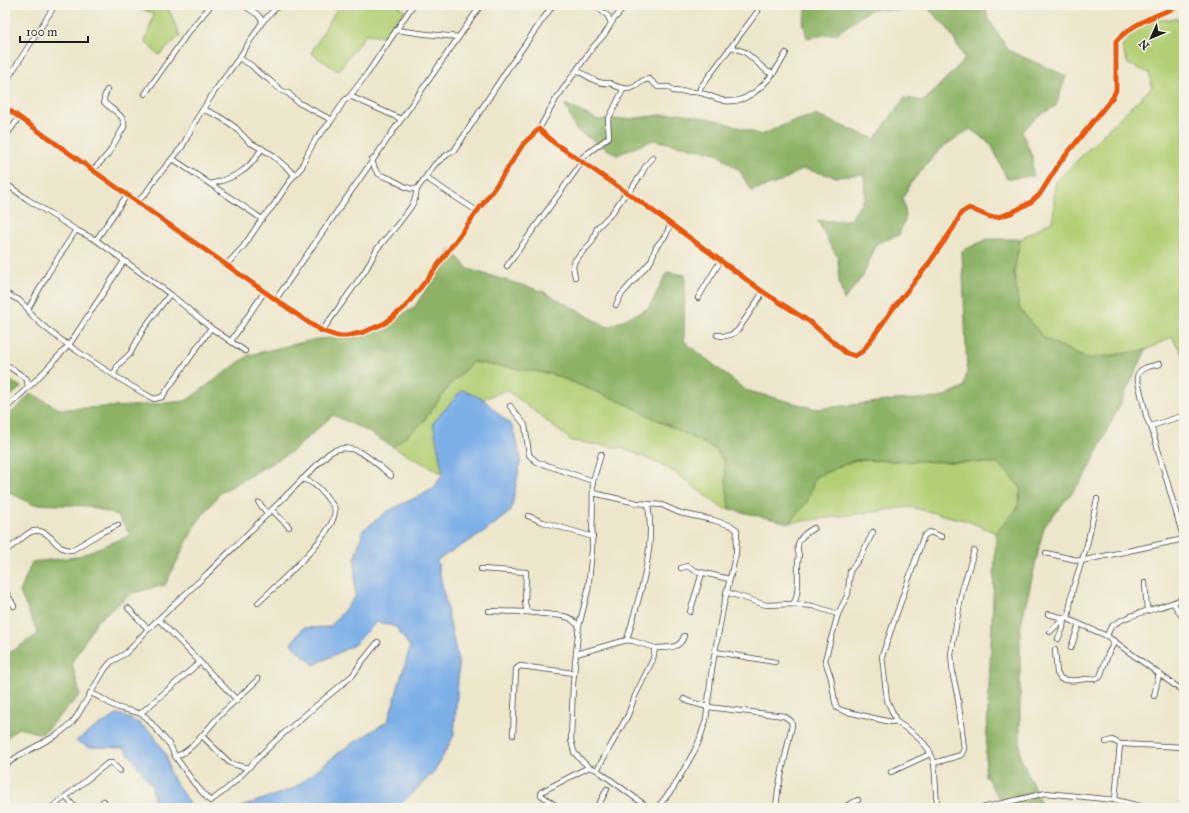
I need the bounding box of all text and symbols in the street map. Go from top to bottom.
scale bar [20,18,88,44]
north arrow [1131,18,1171,58]
text: 100 m [26,25,57,39]
text: N [1136,36,1152,52]

